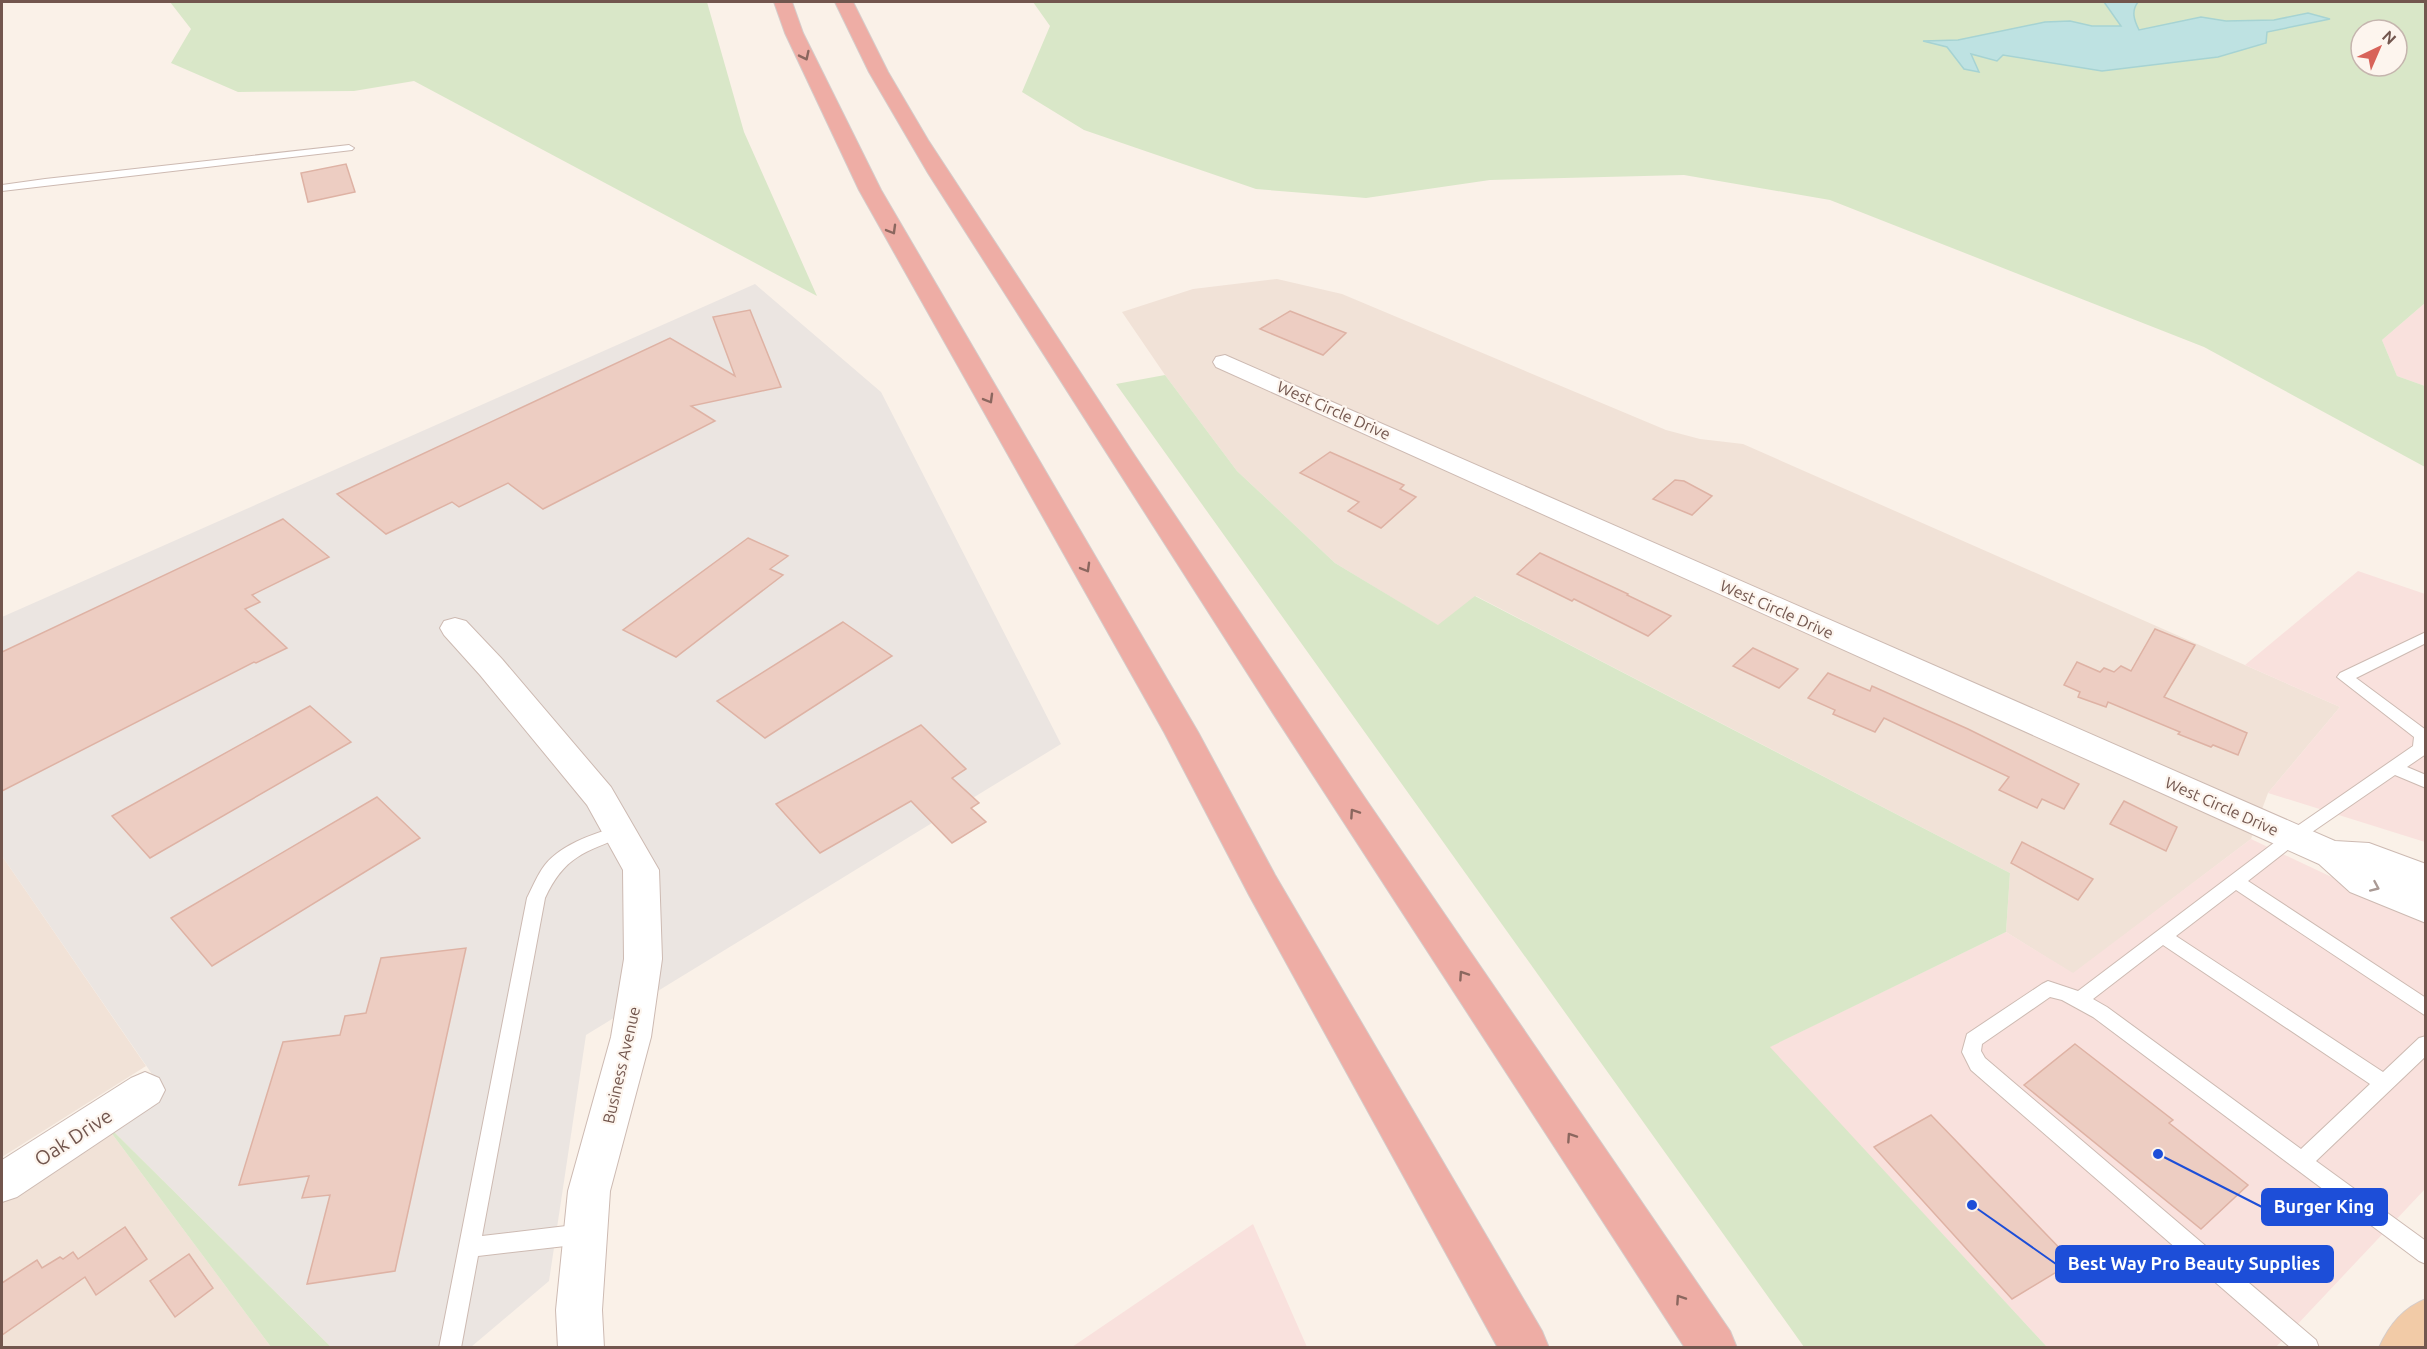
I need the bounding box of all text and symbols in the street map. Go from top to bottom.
north arrow [2349,18,2409,78]
text: N [2379,27,2400,48]
one-way arrow [797,49,809,60]
one-way arrow [885,224,896,234]
street label: West Circle Drive [1275,377,1393,443]
one-way arrow [982,393,993,403]
one-way arrow [1079,562,1090,572]
street label: West Circle Drive [1718,576,1836,642]
street label: West Circle Drive [2163,773,2281,839]
one-way arrow [1350,809,1361,820]
one-way arrow [2368,880,2379,892]
one-way arrow [1459,971,1470,982]
street label: Business Avenue [599,1005,643,1125]
street label: Oak Drive [30,1103,116,1171]
one-way arrow [1567,1133,1579,1143]
callout: Burger King [2262,1189,2387,1225]
text: Burger King [2274,1196,2374,1216]
callout: Best Way Pro Beauty Supplies [2056,1246,2333,1282]
text: Best Way Pro Beauty Supplies [2068,1253,2320,1273]
one-way arrow [1676,1295,1687,1306]

